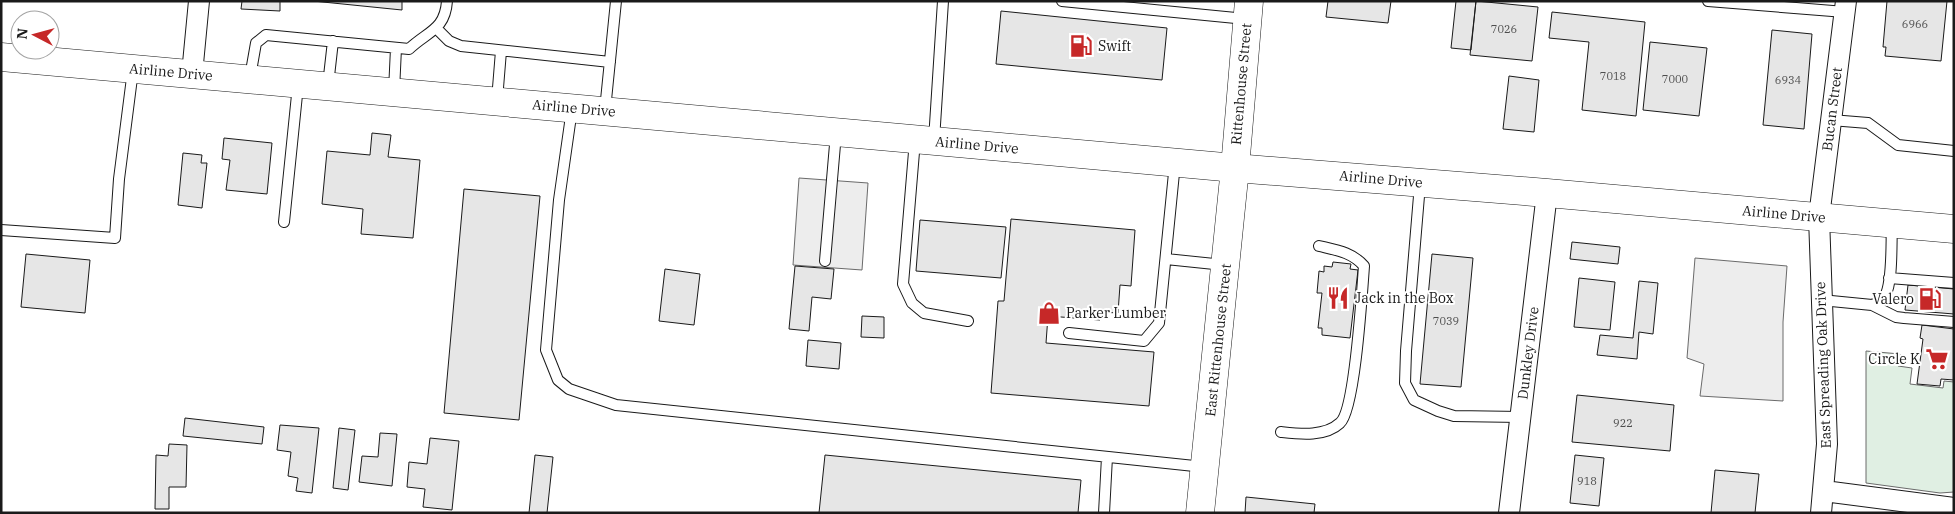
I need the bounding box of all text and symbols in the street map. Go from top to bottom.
north arrow [10,10,60,60]
house number: 6966 [1902,17,1928,31]
street label: Rittenhouse Street [1227,22,1255,146]
house number: 7026 [1491,22,1517,36]
text: N [13,27,32,40]
fuel station icon: Swift [1068,33,1094,59]
place label: Swift [1098,37,1131,55]
street label: Airline Drive [128,59,214,85]
street label: Bucan Street [1818,66,1846,152]
house number: 7018 [1600,69,1626,83]
house number: 7000 [1662,72,1689,86]
house number: 6934 [1775,73,1802,87]
street label: Airline Drive [531,95,617,121]
street label: Airline Drive [934,132,1020,158]
street label: Airline Drive [1338,166,1424,192]
street label: Airline Drive [1741,201,1827,227]
street label: East Rittenhouse Street [1201,263,1235,417]
street label: East Spreading Oak Drive [1811,281,1835,449]
restaurant icon: Jack in the Box [1325,285,1351,311]
fuel station icon: Valero [1917,286,1943,312]
place label: Jack in the Box [1355,289,1454,307]
place label: Valero [1872,290,1914,308]
shop icon: Parker Lumber [1036,300,1062,326]
place label: Parker Lumber [1066,304,1167,322]
street label: Dunkley Drive [1513,306,1543,400]
house number: 7039 [1433,314,1459,328]
supermarket icon: Circle K [1924,346,1950,372]
place label: Circle K [1868,350,1920,368]
house number: 922 [1613,416,1633,430]
house number: 918 [1577,474,1597,488]

